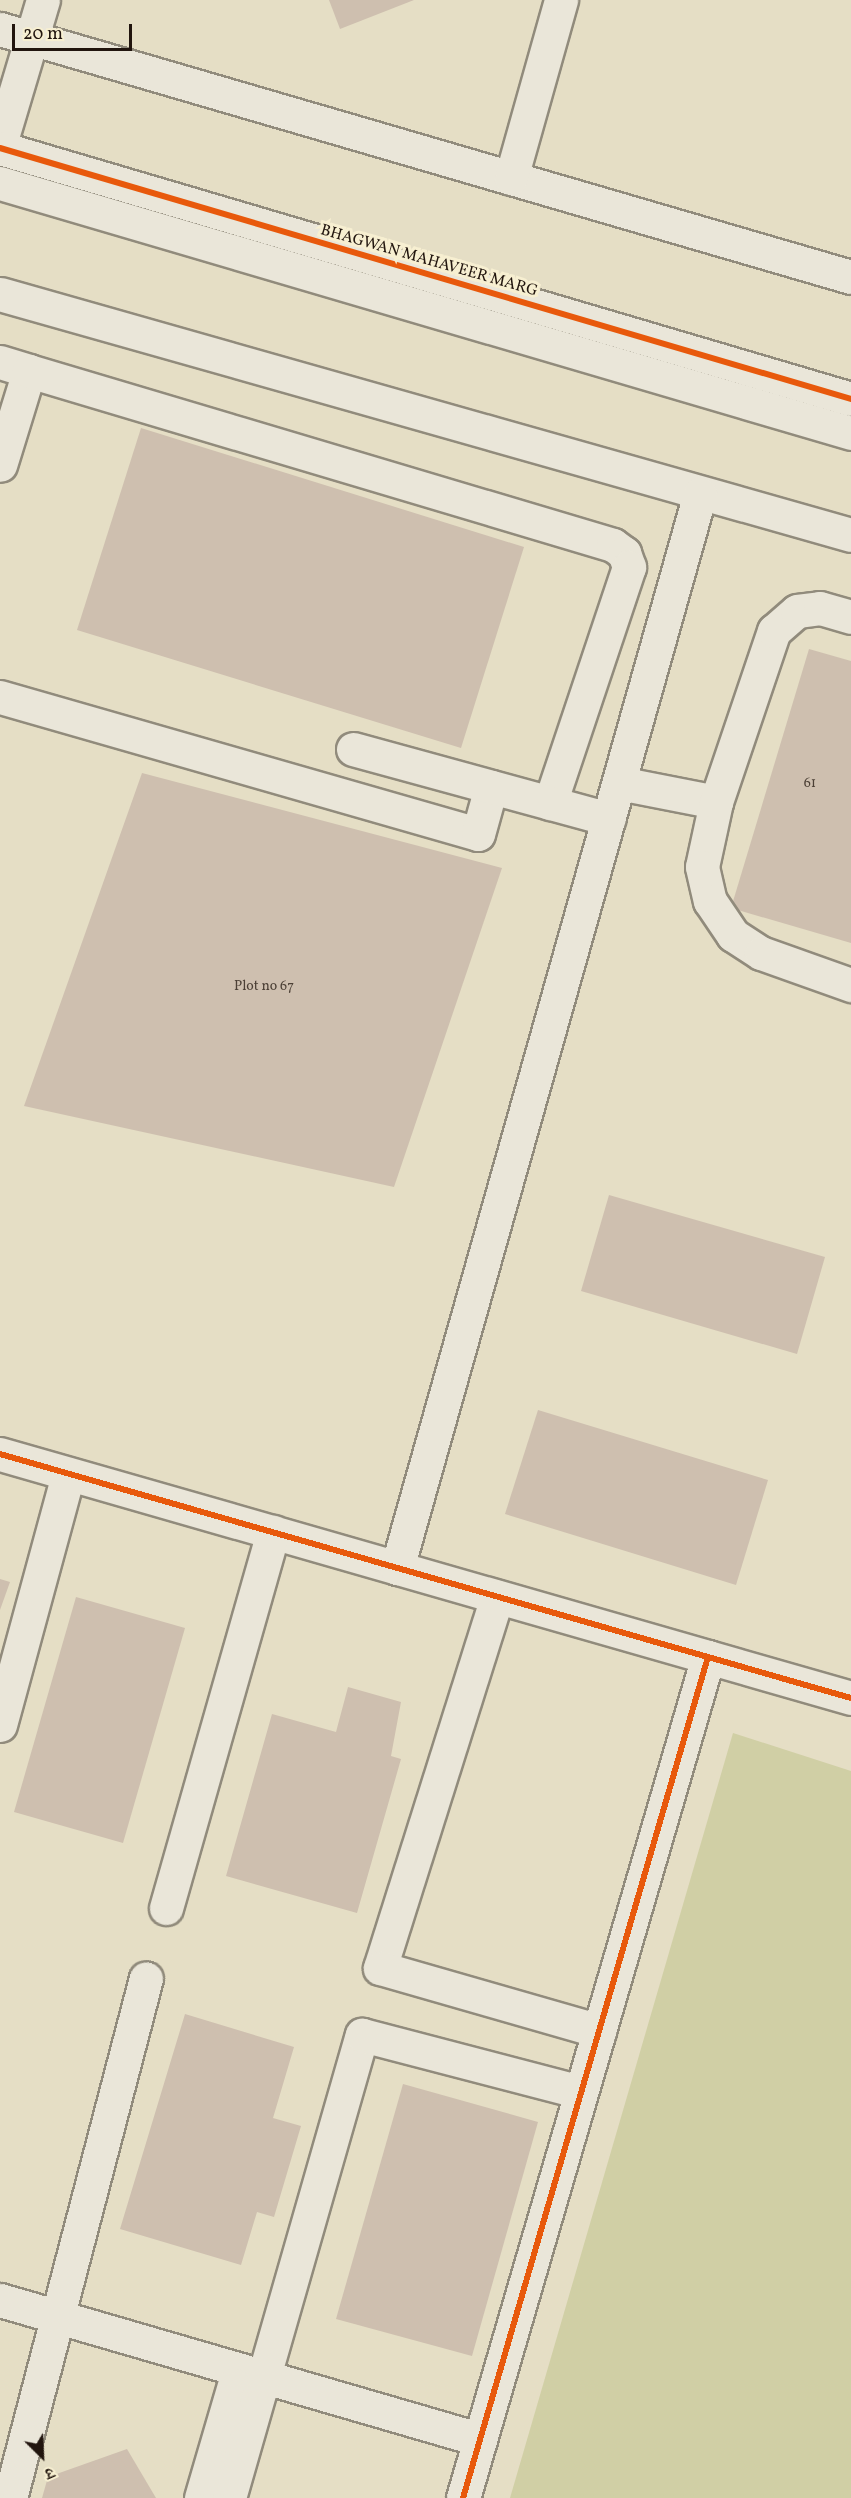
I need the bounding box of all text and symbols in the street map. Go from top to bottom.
scale bar [15,12,135,50]
text: 20 m [23,22,63,47]
street label: BHAGWAN MAHAVEER MARG [318,221,540,301]
house number: 61 [804,776,816,792]
house number: Plot no 67 [234,979,294,995]
north arrow [12,2426,72,2486]
text: उ [41,2461,58,2484]

